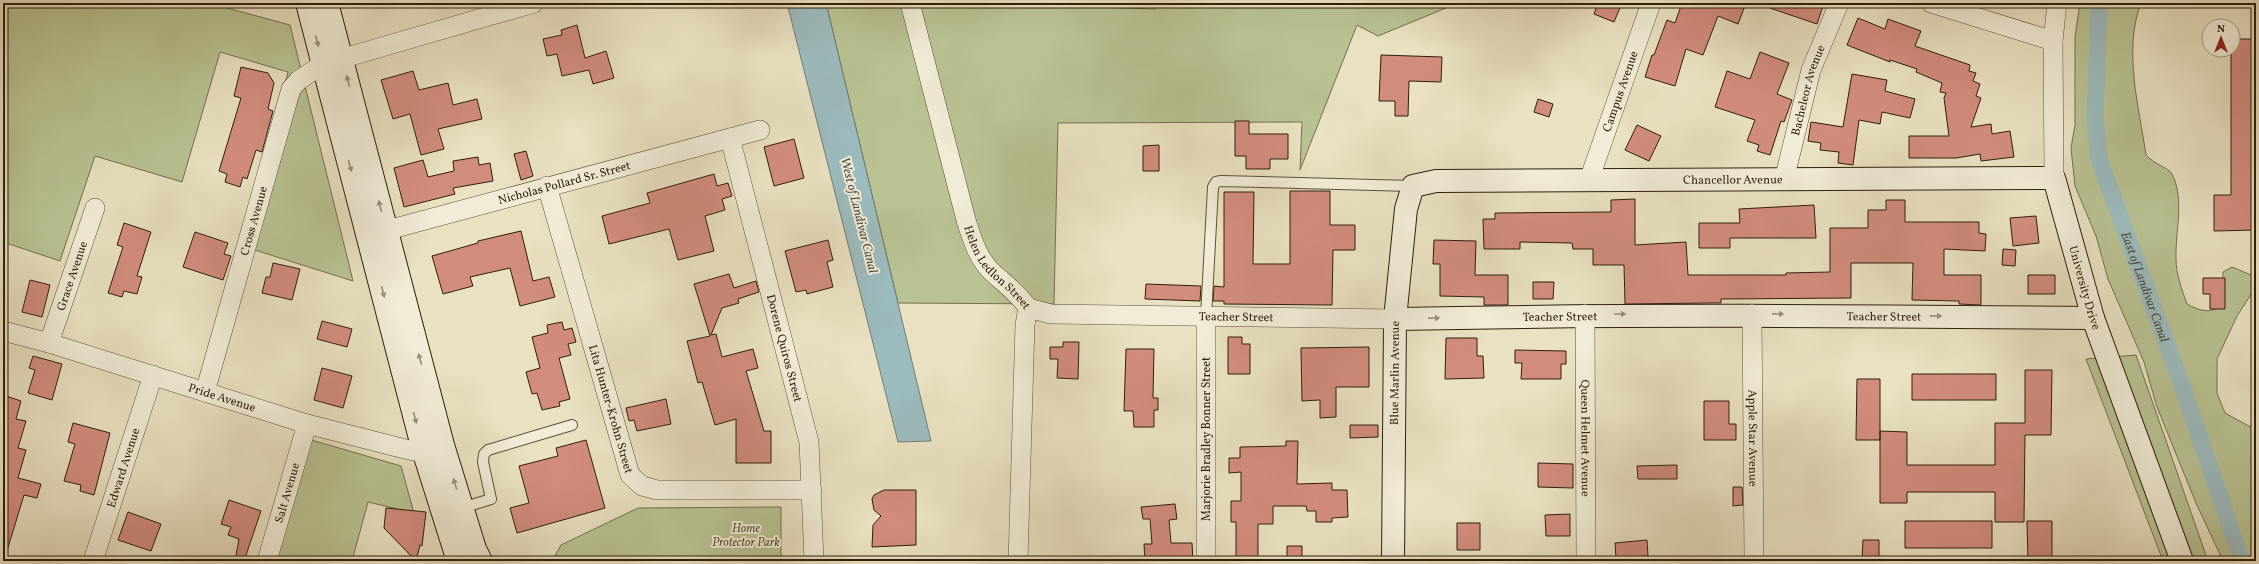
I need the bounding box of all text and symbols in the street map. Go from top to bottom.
north arrow [2201,18,2241,58]
text: N [2217,22,2225,37]
one-way arrow [314,35,320,47]
street label: Bacheleor Avenue [1788,42,1830,137]
street label: Campus Avenue [1599,49,1643,134]
one-way arrow [344,74,350,87]
water label: West of Landivar Canal [835,156,881,276]
street label: Nicholas Pollard Sr. Street [496,158,632,209]
one-way arrow [347,161,353,173]
street label: Chancellor Avenue [1683,172,1783,189]
street label: Cross Avenue [237,184,272,257]
one-way arrow [377,200,383,212]
street label: Helen Ledlon Street [959,223,1034,313]
water label: East of Landivar Canal [2115,229,2173,346]
street label: Grace Avenue [54,239,92,313]
street label: University Drive [2064,244,2104,333]
one-way arrow [380,286,386,298]
street label: Dorene Quiros Street [762,293,805,404]
street label: Teacher Street [1199,309,1274,326]
street label: Teacher Street [1523,309,1597,326]
street label: Teacher Street [1847,309,1921,326]
one-way arrow [1614,311,1627,317]
one-way arrow [1772,311,1784,318]
one-way arrow [1930,313,1942,320]
one-way arrow [1428,315,1441,321]
street label: Blue Marlin Avenue [1387,321,1404,425]
street label: Lita Hunter-Krohn Street [584,343,636,475]
one-way arrow [417,353,423,365]
street label: Marjorie Bradley Bonner Street [1199,357,1215,521]
street label: Queen Helmet Avenue [1576,379,1593,497]
street label: Pride Avenue [186,380,258,416]
street label: Apple Star Avenue [1744,389,1760,487]
one-way arrow [412,412,418,424]
street label: Edward Avenue [104,426,144,510]
street label: Salt Avenue [271,461,304,525]
one-way arrow [452,478,458,490]
park label: Home Protector Park [712,521,780,551]

